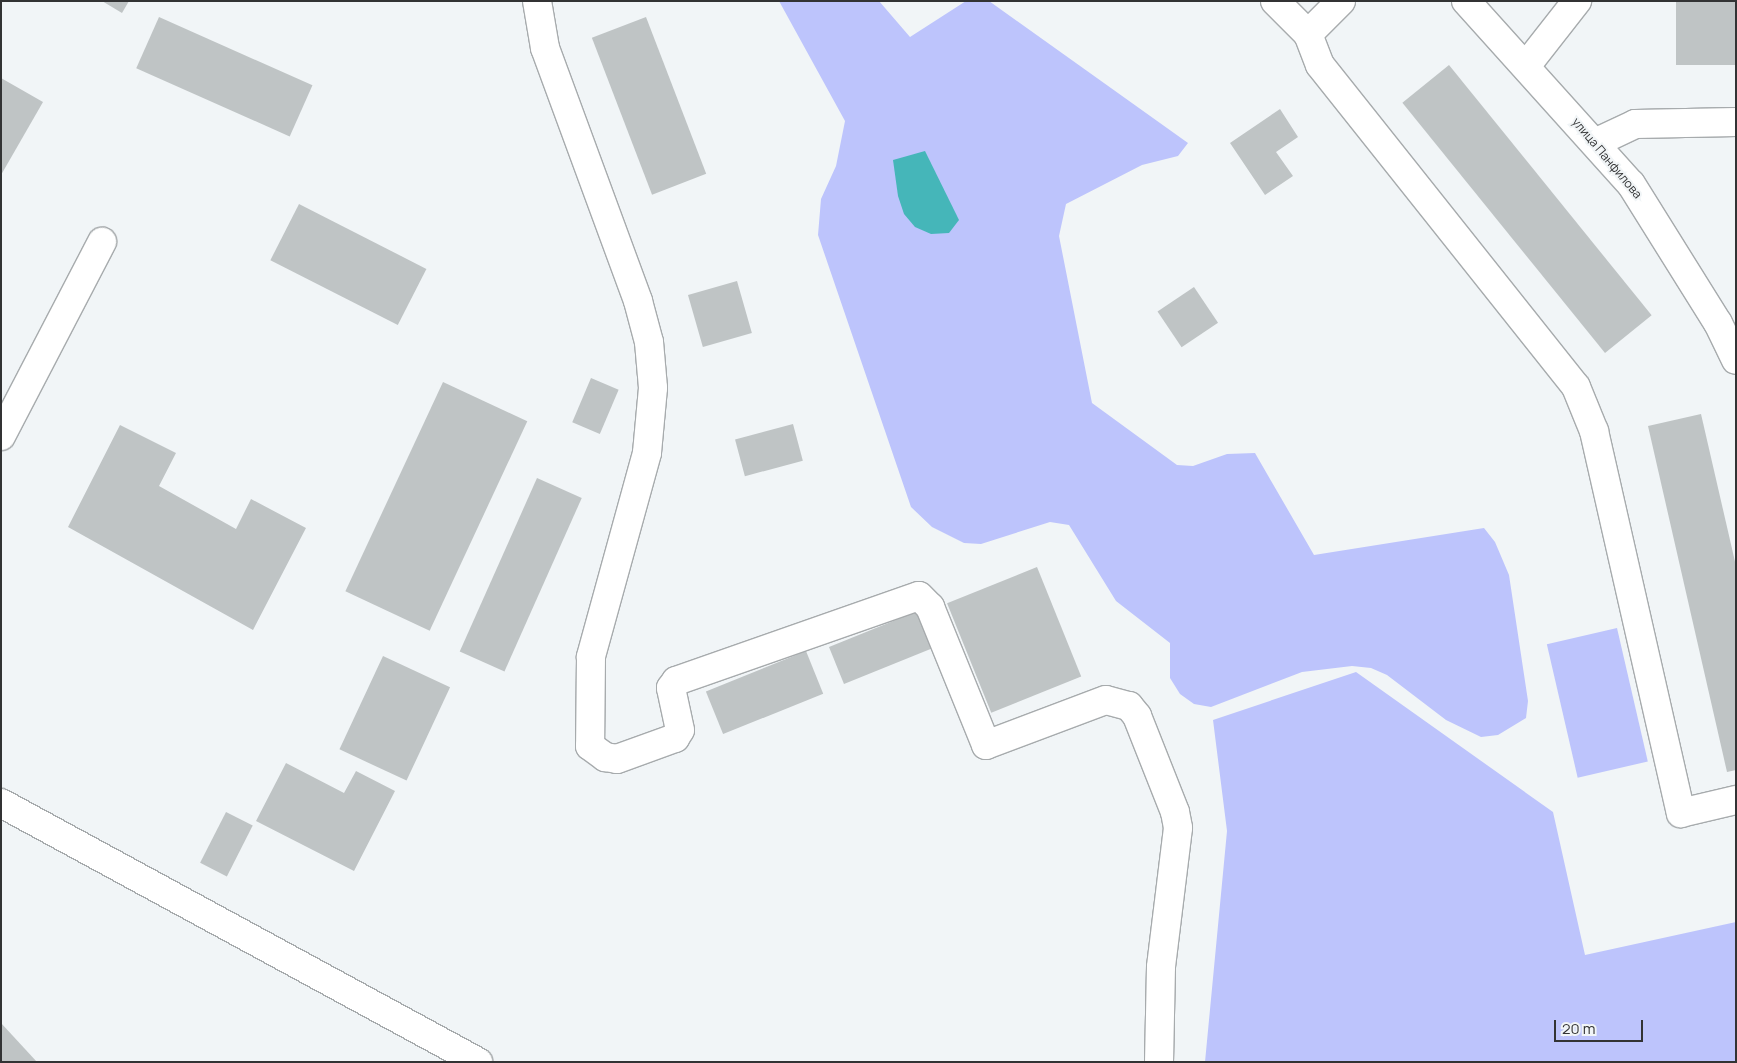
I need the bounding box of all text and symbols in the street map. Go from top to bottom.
street label: улица Панфилова [1569,115,1645,201]
scale bar [1557,1010,1646,1042]
text: 20 m [1562,1018,1595,1039]

